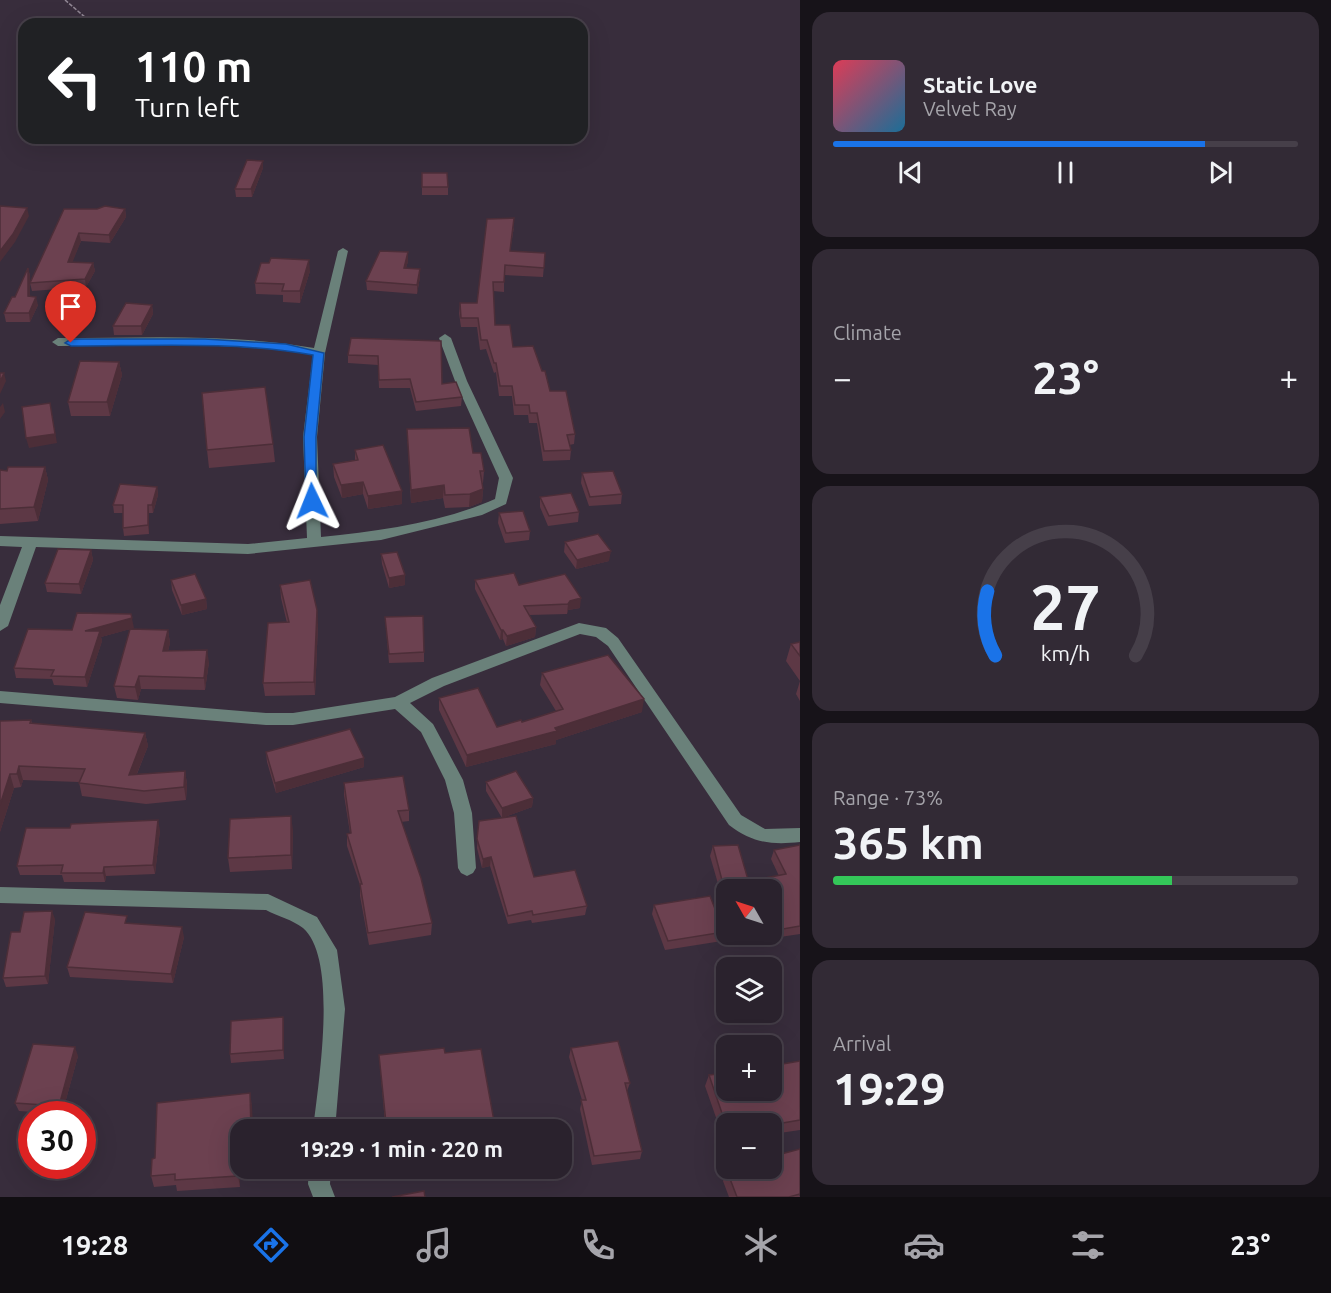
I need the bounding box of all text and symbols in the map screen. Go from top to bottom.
icon: left [36,42,114,120]
text: 110 m [135,43,252,90]
text: Static Love [923,72,1038,97]
text: Turn left [135,92,239,122]
text: Velvet Ray [923,97,1017,120]
icon: previous [894,156,927,189]
icon: pause [1049,156,1082,189]
icon: next [1204,156,1237,189]
pin [45,281,96,343]
icon: arrive [54,290,87,323]
text: Climate [833,321,902,344]
text: 23° [1032,352,1099,403]
text: − [833,359,852,396]
text: + [1279,359,1298,396]
position arrow [280,469,344,533]
text: 27 [1030,572,1101,642]
text: km/h [1041,641,1090,665]
text: Range · 73% [833,786,943,809]
text: 365 km [833,817,984,868]
north arrow [716,879,782,945]
map controls [716,879,782,1179]
button: layers [716,957,782,1023]
text: Arrival [833,1032,891,1055]
button: + [716,1035,782,1101]
text: 19:29 [833,1063,946,1114]
speed limit sign: 30 [18,1101,96,1179]
button: − [716,1113,782,1179]
text: 19:29 · 1 min · 220 m [299,1136,503,1161]
icon: directions [250,1224,292,1266]
icon: music [413,1224,455,1266]
icon: phone [577,1224,619,1266]
icon: climate [740,1224,782,1266]
icon: car [903,1224,945,1266]
icon: filters [1067,1224,1109,1266]
text: 19:28 [61,1230,128,1260]
text: 23° [1230,1230,1270,1260]

